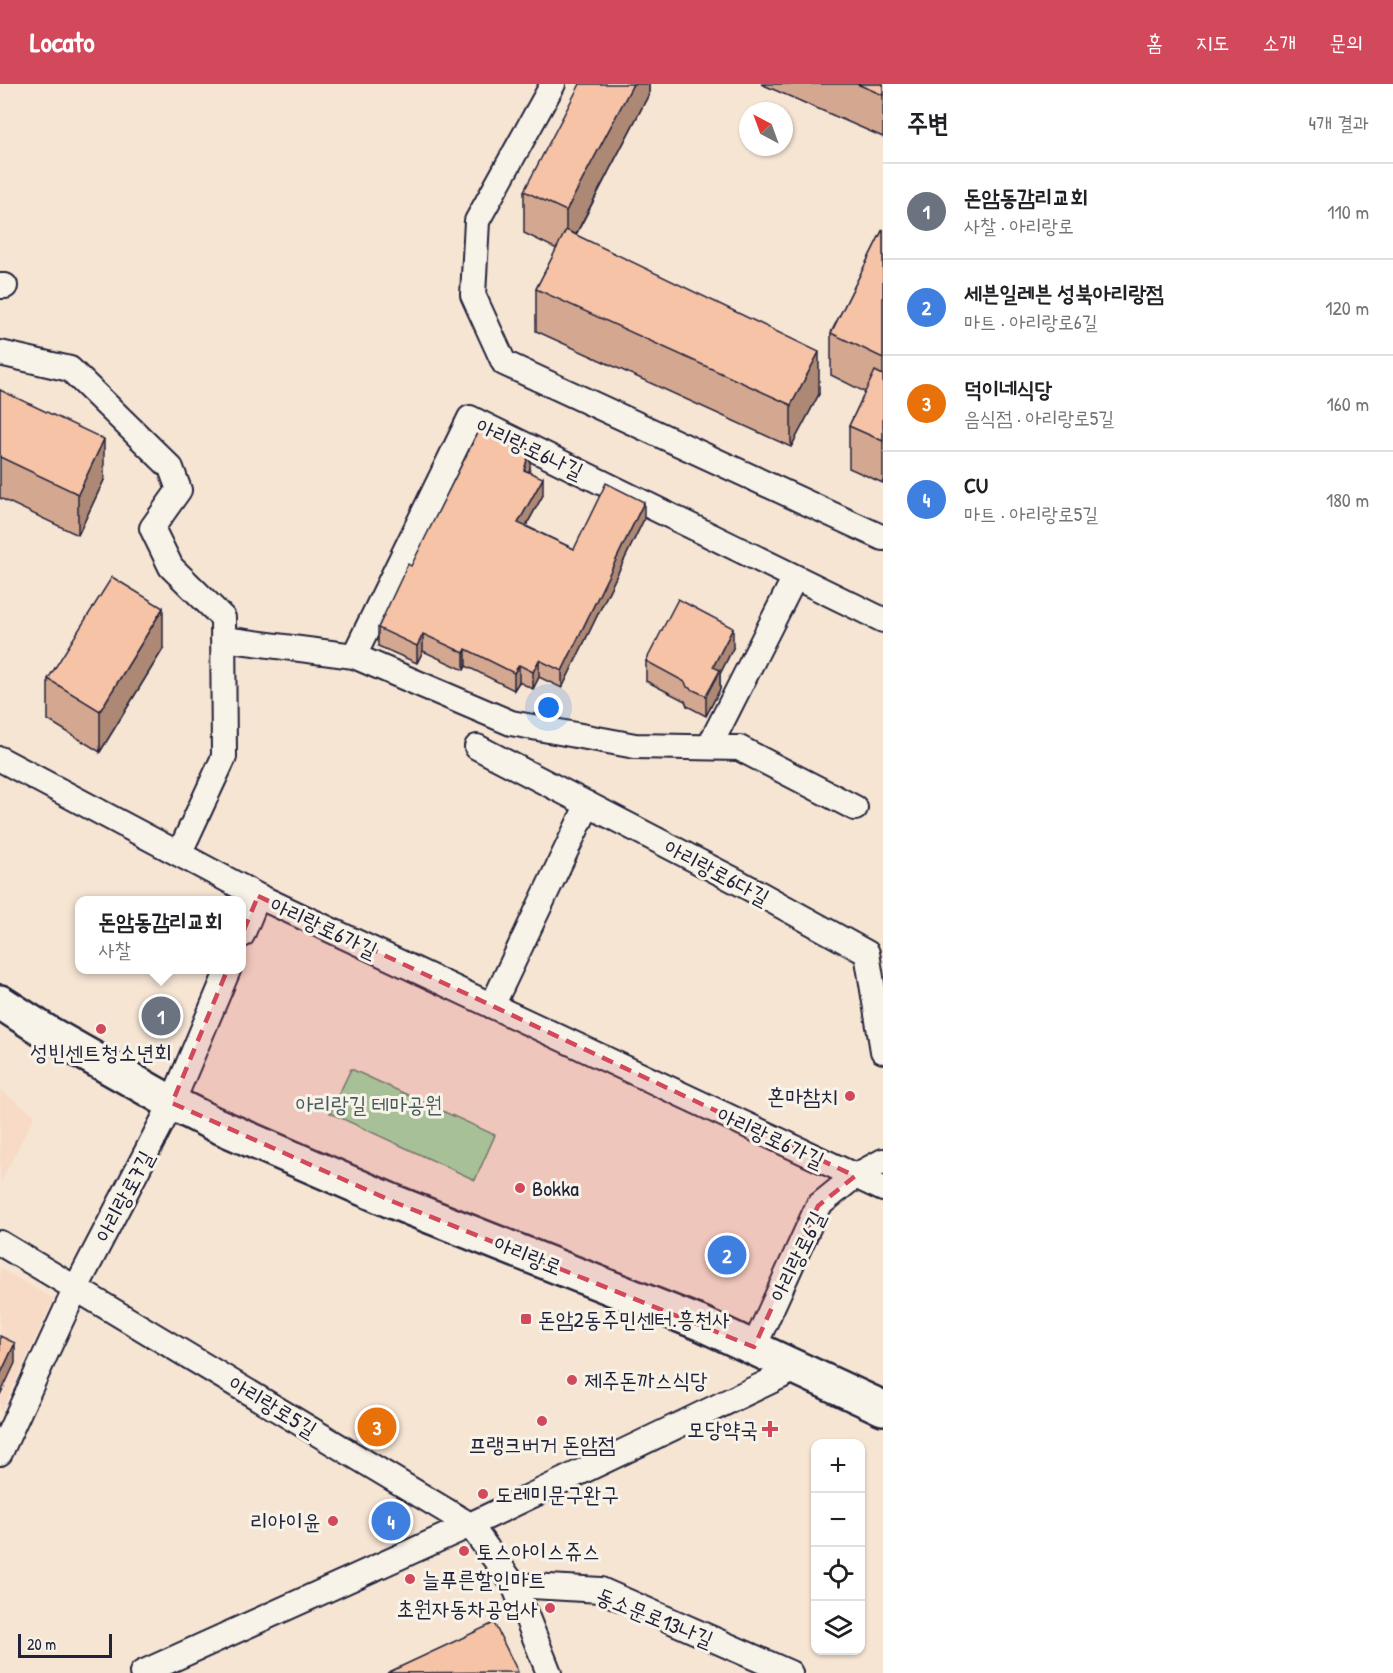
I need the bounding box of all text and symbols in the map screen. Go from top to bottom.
text: Locato [30,23,94,61]
text: 홈 [1146,28,1163,57]
text: 지도 [1196,28,1229,57]
text: 소개 [1262,28,1296,57]
text: 문의 [1329,28,1363,57]
north arrow [739,102,793,156]
text: 주변 [907,105,949,140]
text: 4개 결과 [1309,109,1369,136]
text: 돈암동감리교회 [964,182,1088,212]
text: 1 [923,198,930,225]
text: 110 m [1327,198,1369,225]
text: 사찰 · 아리랑로 [964,212,1074,239]
text: 세븐일레븐 성북아리랑점 [964,278,1164,308]
text: 2 [922,294,931,321]
text: 120 m [1325,294,1369,321]
text: 마트 · 아리랑로6길 [964,308,1098,335]
text: 덕이네식당 [964,374,1053,404]
text: 3 [922,390,931,417]
text: 160 m [1327,390,1369,417]
text: 음식점 · 아리랑로5길 [964,404,1114,431]
street label: 아리랑로6나길 [472,410,589,486]
text: CU [964,470,988,500]
text: 4 [923,486,930,513]
text: 180 m [1326,486,1369,513]
text: 마트 · 아리랑로5길 [964,500,1098,527]
your location [534,693,563,722]
street label: 아리랑로6다길 [659,832,775,912]
street label: 아리랑로6가길 [266,889,383,965]
popup [75,896,246,974]
text: 돈암동감리교회 [99,906,222,936]
text: 사찰 [99,936,131,963]
pin: 1 [142,994,180,1038]
marker: 성빈센트청소년회 [94,1022,108,1036]
place label: 성빈센트청소년회 [30,1037,172,1067]
place label: 혼마참치 [767,1081,838,1111]
park label: 아리랑길 테마공원 [296,1089,442,1119]
marker: 혼마참치 [843,1089,857,1103]
street label: 아리랑로6가길 [713,1099,830,1175]
street label: 아리랑로7길 [87,1145,161,1247]
place label: Bokka [532,1173,579,1203]
marker: Bokka [513,1181,527,1195]
street label: 아리랑로6길 [762,1205,832,1306]
street label: 아리랑로 [490,1228,566,1282]
pin: 2 [708,1232,746,1278]
place label: 돈암2동주민센터.흥천사 [538,1304,730,1334]
marker: 돈암2동주민센터.흥천사 [519,1312,533,1326]
place label: 제주돈까스식당 [584,1365,708,1395]
street label: 아리랑로5길 [223,1368,323,1444]
marker: 제주돈까스식당 [565,1373,579,1387]
pin: 3 [358,1404,397,1450]
marker: 프랭크버거 돈암점 [535,1414,549,1428]
place label: 모당약국 [687,1414,758,1444]
marker: 모당약국 [763,1422,777,1436]
place label: 프랭크버거 돈암점 [469,1429,615,1459]
map controls [811,1439,865,1655]
button: + [811,1439,865,1493]
place label: 도레미문구완구 [495,1479,619,1509]
marker: 도레미문구완구 [476,1487,490,1501]
button: − [811,1493,865,1547]
pin: 4 [372,1498,410,1544]
place label: 리아이윤 [250,1506,321,1536]
marker: 리아이윤 [326,1514,340,1528]
place label: 토스아이스쥬스 [476,1536,600,1566]
marker: 토스아이스쥬스 [457,1544,471,1558]
button: locate [811,1547,865,1601]
place label: 늘푸른할인마트 [422,1564,546,1594]
marker: 늘푸른할인마트 [403,1572,417,1586]
street label: 동소문로13나길 [592,1580,718,1654]
place label: 초원자동차공업사 [396,1593,538,1623]
marker: 초원자동차공업사 [543,1601,557,1615]
button: layers [811,1601,865,1655]
scale bar [18,1631,112,1658]
text: 20 m [27,1633,56,1655]

